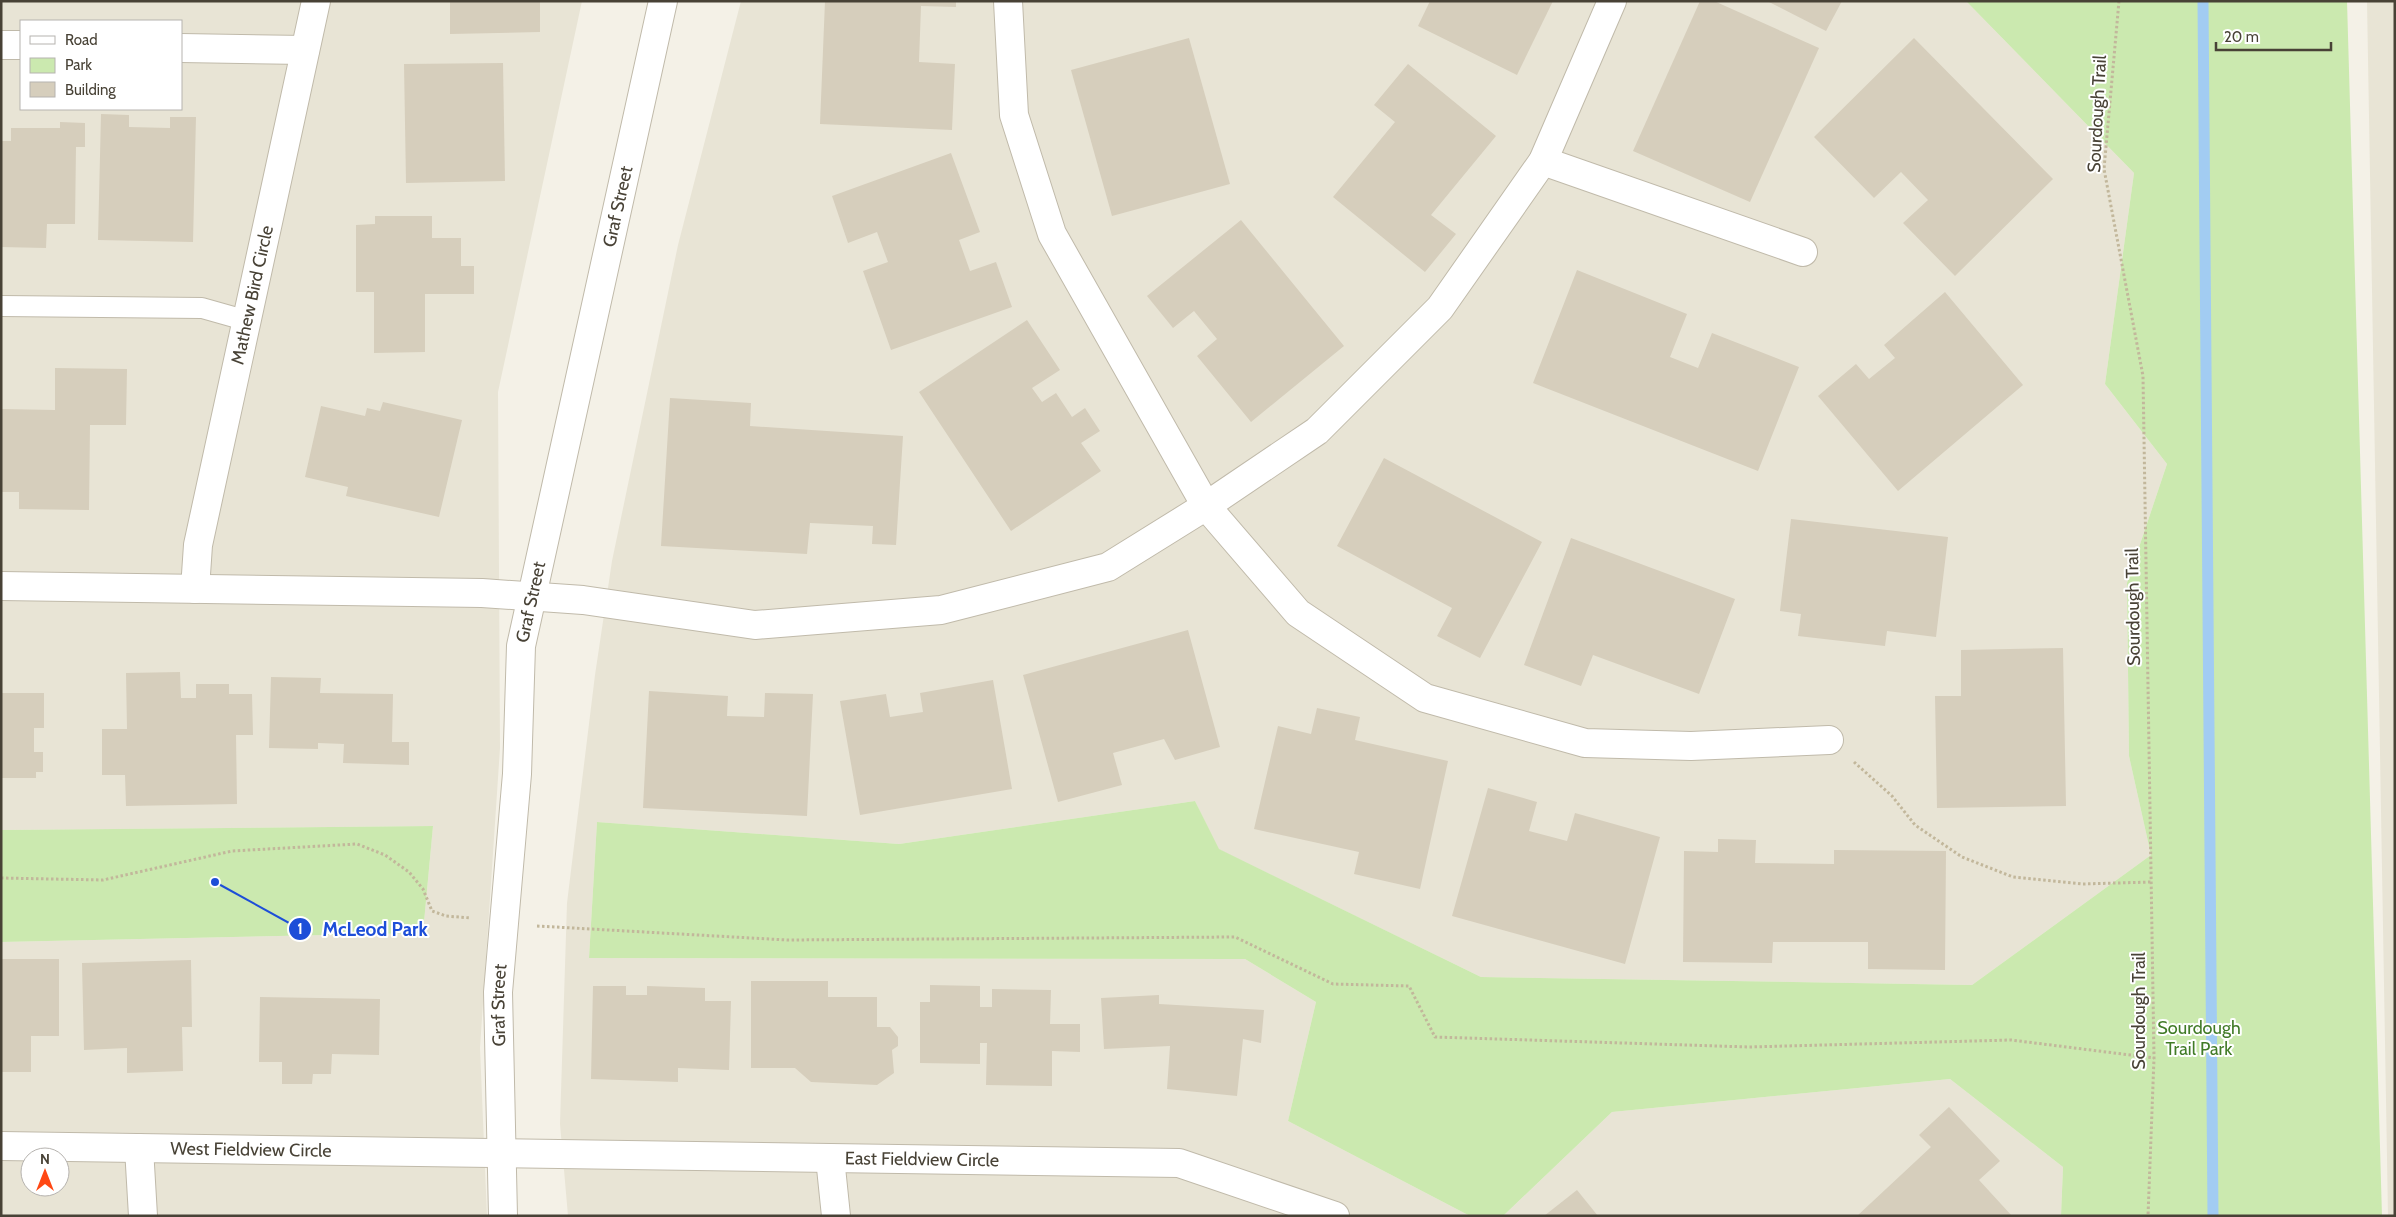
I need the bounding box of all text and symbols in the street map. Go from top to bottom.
legend [20,20,182,110]
scale bar [2216,20,2331,52]
text: 20 m [2224,28,2259,46]
text: Road [65,31,98,49]
street label: Sourdough Trail [2083,54,2111,173]
text: Park [65,56,92,74]
text: Building [65,81,116,99]
street label: Graf Street [598,164,637,249]
street label: Mathew Bird Circle [226,223,278,366]
street label: Sourdough Trail [2121,547,2145,666]
street label: Graf Street [511,559,550,645]
callout: McLeod Park [288,912,438,946]
text: McLeod Park [322,918,428,941]
text: 1 [297,920,303,938]
street label: Sourdough Trail [2128,951,2150,1070]
street label: Graf Street [487,963,511,1047]
park label: Sourdough Trail Park [2157,1017,2241,1060]
street label: West Fieldview Circle [170,1137,332,1162]
north arrow [20,1147,70,1197]
street label: East Fieldview Circle [845,1147,999,1171]
text: N [40,1150,50,1168]

